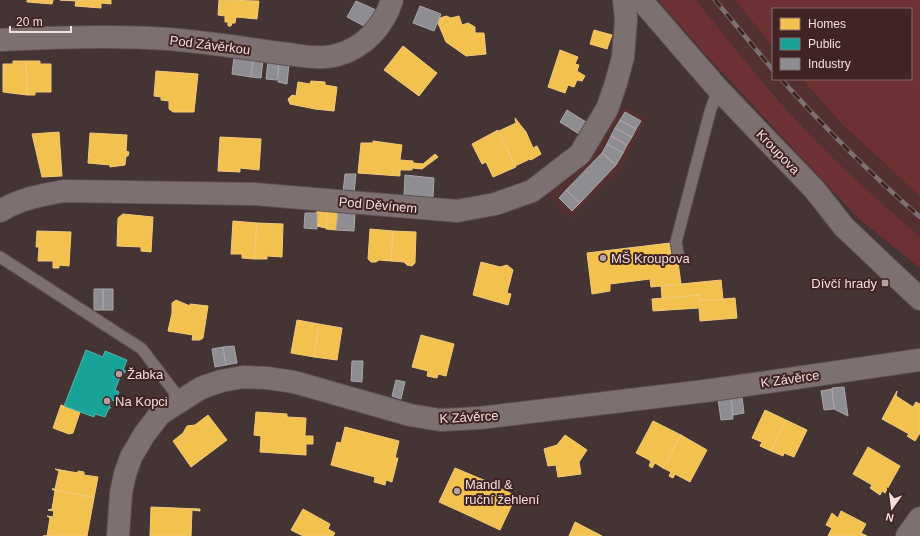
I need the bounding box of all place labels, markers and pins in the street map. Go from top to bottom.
place label: MŠ Kroupova [611,251,691,266]
marker: MŠ Kroupova [598,253,608,263]
place label: Dívčí hrady [811,276,877,291]
marker: Dívčí hrady [880,278,890,288]
place label: Žabka [127,367,164,382]
marker: Žabka [114,369,124,379]
place label: Na Kopci [115,394,168,409]
marker: Na Kopci [102,396,112,406]
place label: Mandl & ruční žehlení [465,477,540,507]
marker: Mandl & ruční žehlení [452,486,462,496]

